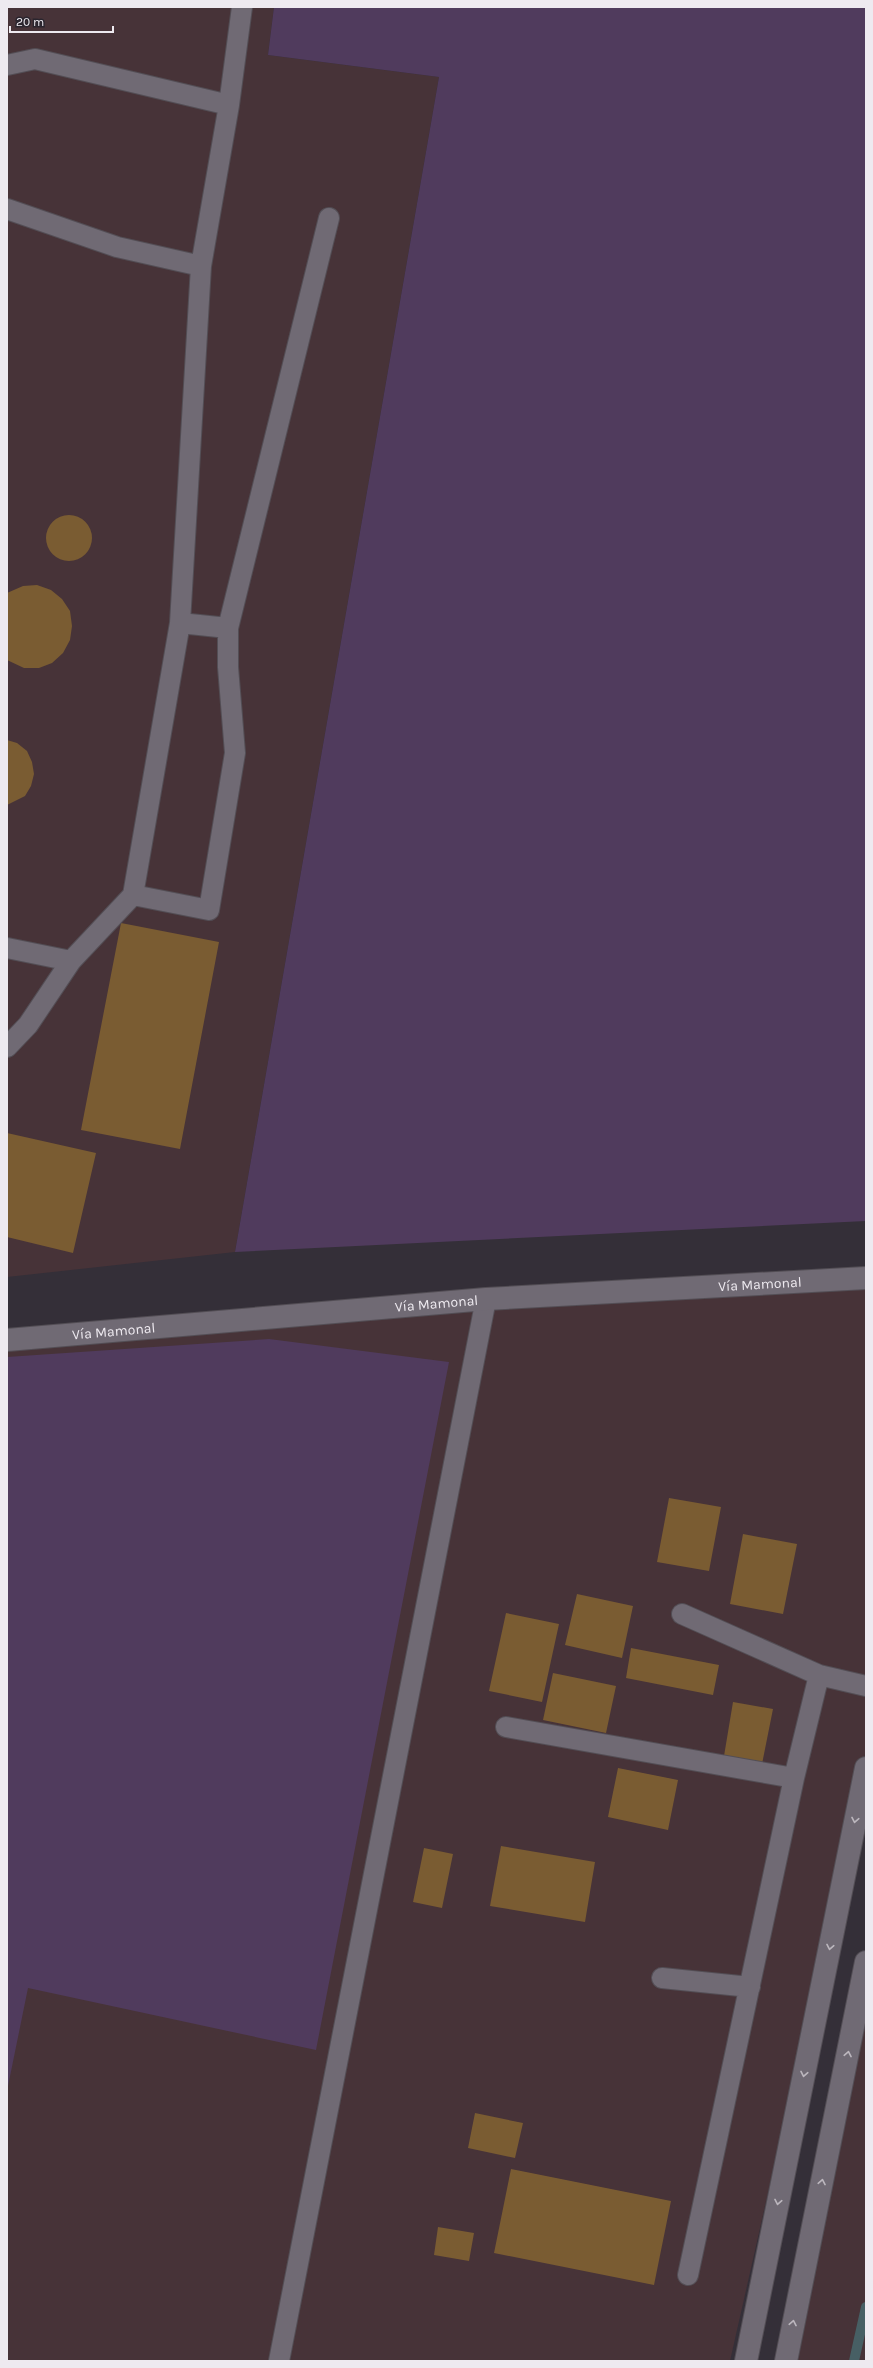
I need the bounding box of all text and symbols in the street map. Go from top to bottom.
scale bar [10,8,113,34]
text: 20 m [16,15,44,29]
street label: Vía Mamonal [718,1274,802,1295]
street label: Vía Mamonal [394,1292,479,1316]
street label: Vía Mamonal [71,1319,156,1343]
one-way arrow [852,1816,860,1823]
one-way arrow [826,1944,834,1950]
one-way arrow [843,2051,851,2057]
one-way arrow [800,2071,809,2078]
one-way arrow [817,2178,825,2185]
one-way arrow [775,2199,783,2205]
one-way arrow [789,2320,797,2326]

